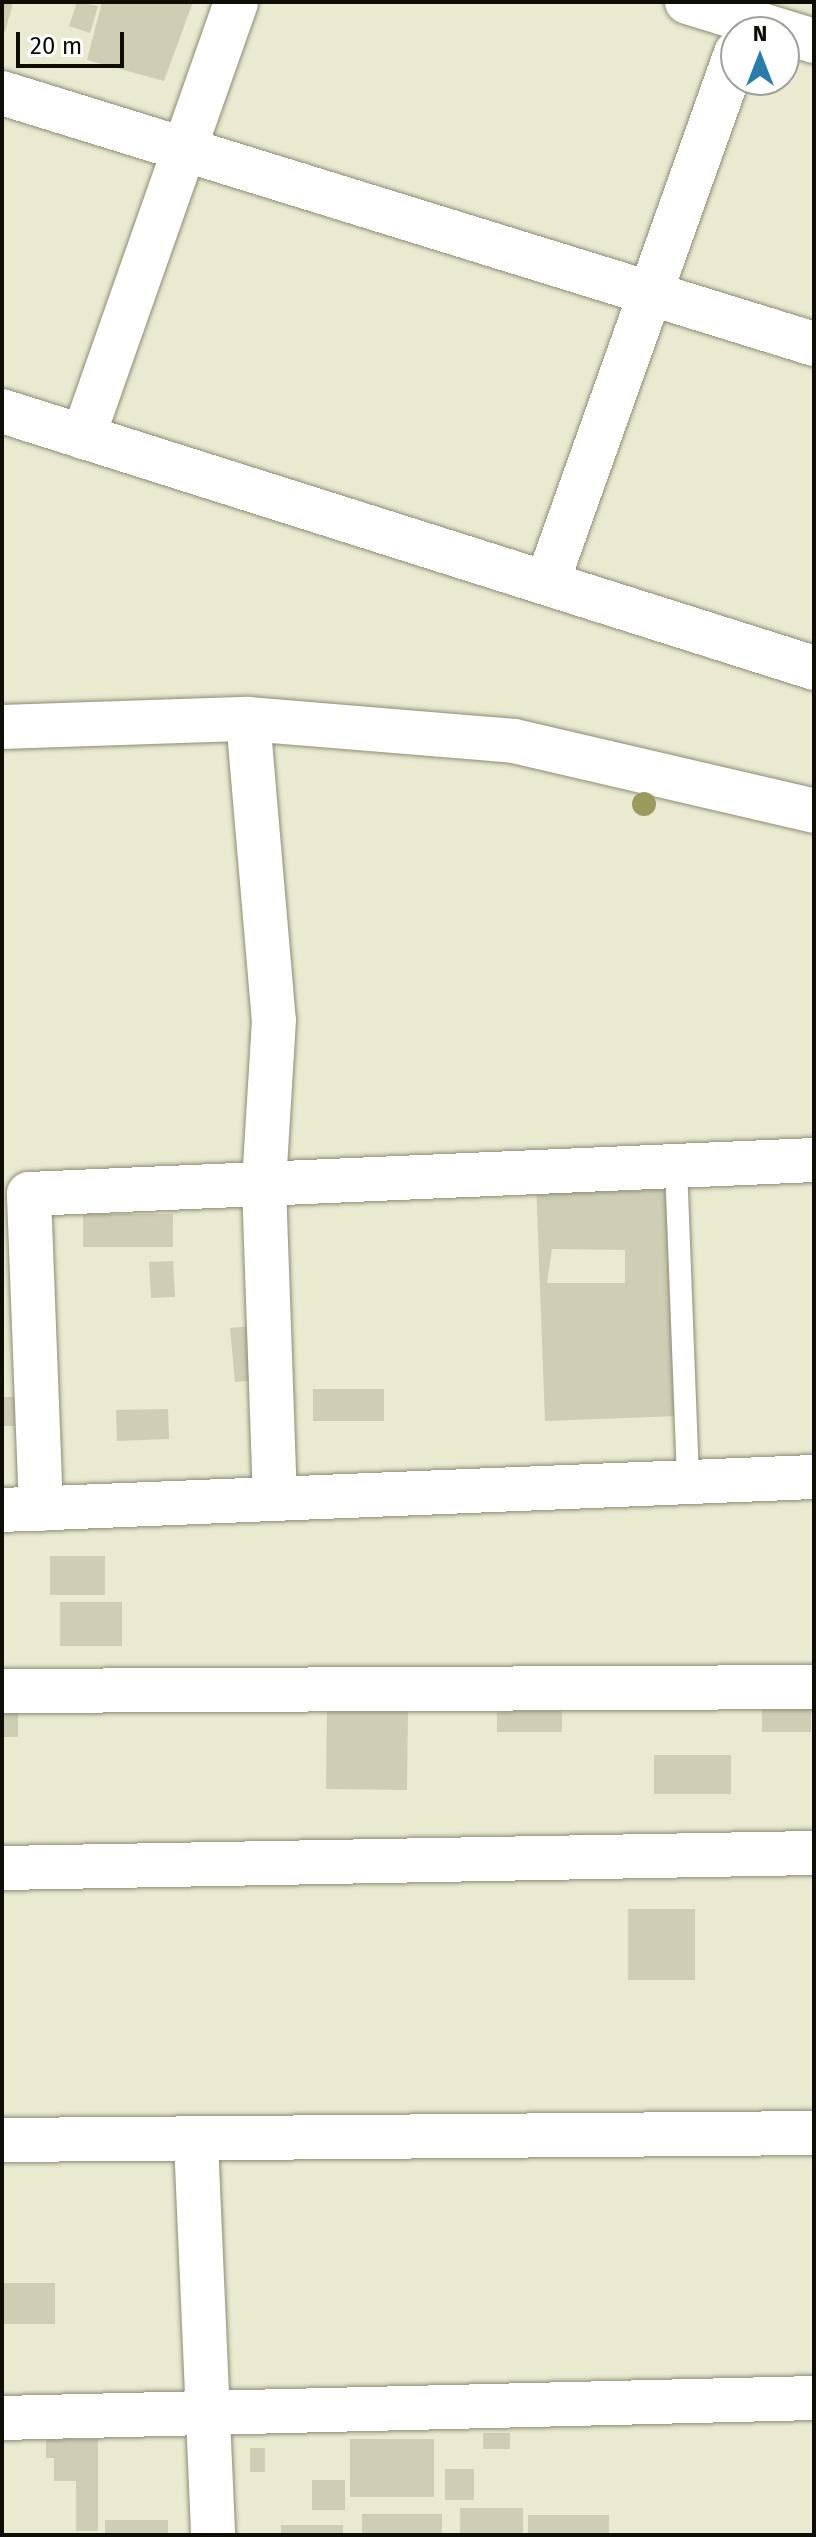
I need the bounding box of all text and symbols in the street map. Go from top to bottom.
scale bar [20,16,128,66]
north arrow [720,16,800,96]
text: N [753,20,767,47]
text: 20 m [30,32,82,60]

